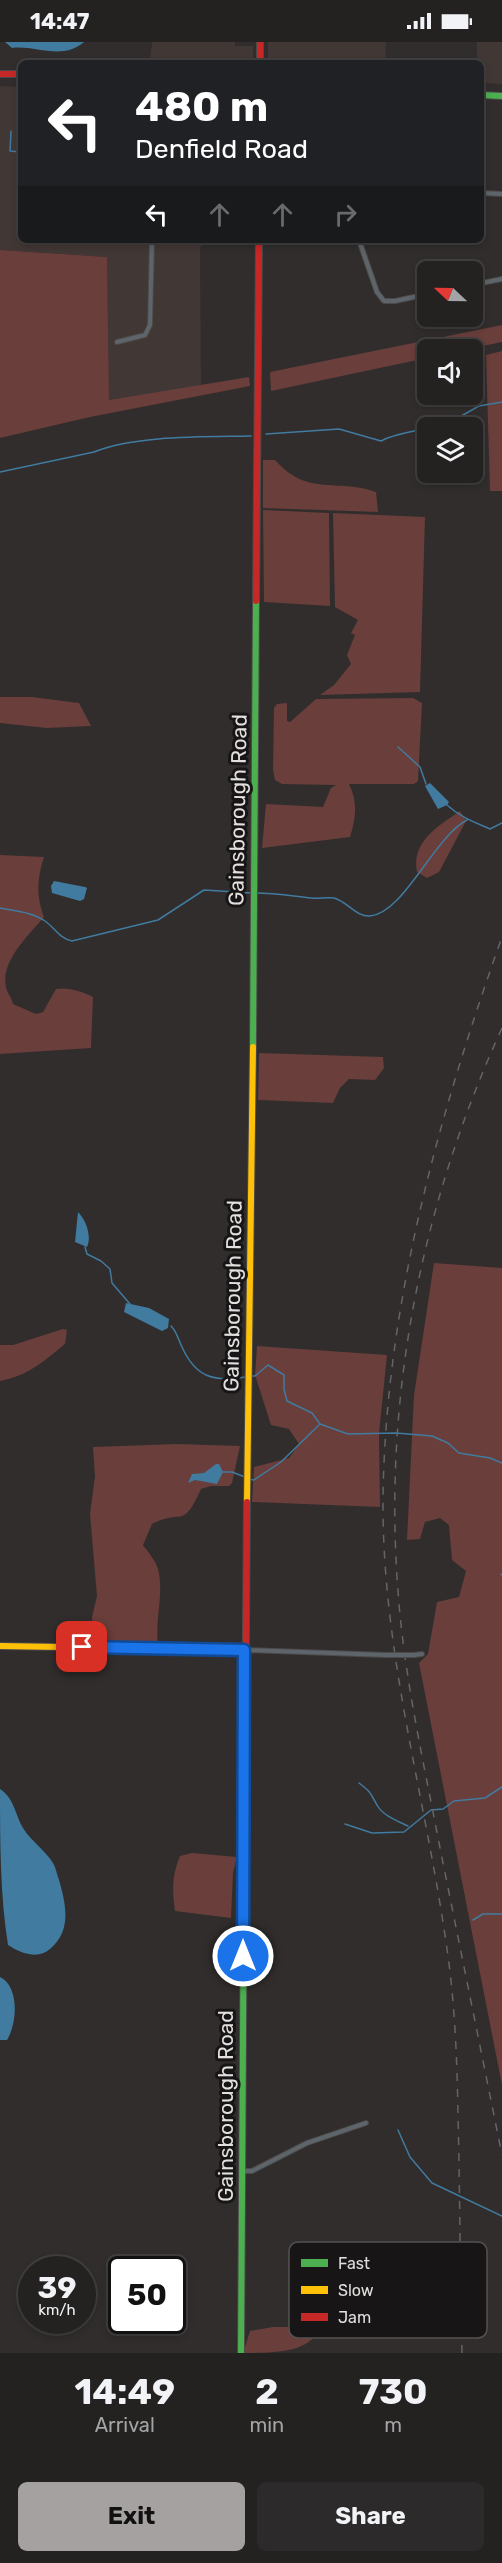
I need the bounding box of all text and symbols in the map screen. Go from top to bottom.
text: 14:47 [30,8,89,35]
text: 480 m [135,82,268,132]
icon: left [36,84,114,162]
text: Denfield Road [135,133,308,165]
icon: left [140,198,173,231]
icon: ahead [203,198,236,231]
icon: ahead [266,198,299,231]
icon: right [329,198,362,231]
north arrow [417,261,483,327]
map controls [417,261,483,483]
button: sound [417,339,483,405]
button: layers [417,417,483,483]
street label: Gainsborough Road [223,714,252,906]
street label: Gainsborough Road [218,1200,247,1392]
pin [56,1621,107,1672]
icon: arrive [65,1630,98,1663]
position arrow [211,1924,275,1988]
street label: Gainsborough Road [213,2010,238,2202]
legend [289,2242,487,2338]
text: Fast [338,2254,370,2273]
speed limit sign: 50 [108,2256,186,2334]
text: 39 [38,2270,77,2306]
text: Slow [338,2281,374,2300]
text: km/h [38,2301,76,2319]
text: Jam [338,2308,371,2327]
text: 14:49 [74,2370,175,2413]
text: 2 [255,2370,279,2413]
text: 730 [359,2370,428,2413]
text: Arrival [95,2413,155,2437]
text: min [249,2413,284,2437]
text: m [384,2413,402,2437]
button: Exit [18,2482,245,2551]
button: Share [257,2482,484,2551]

